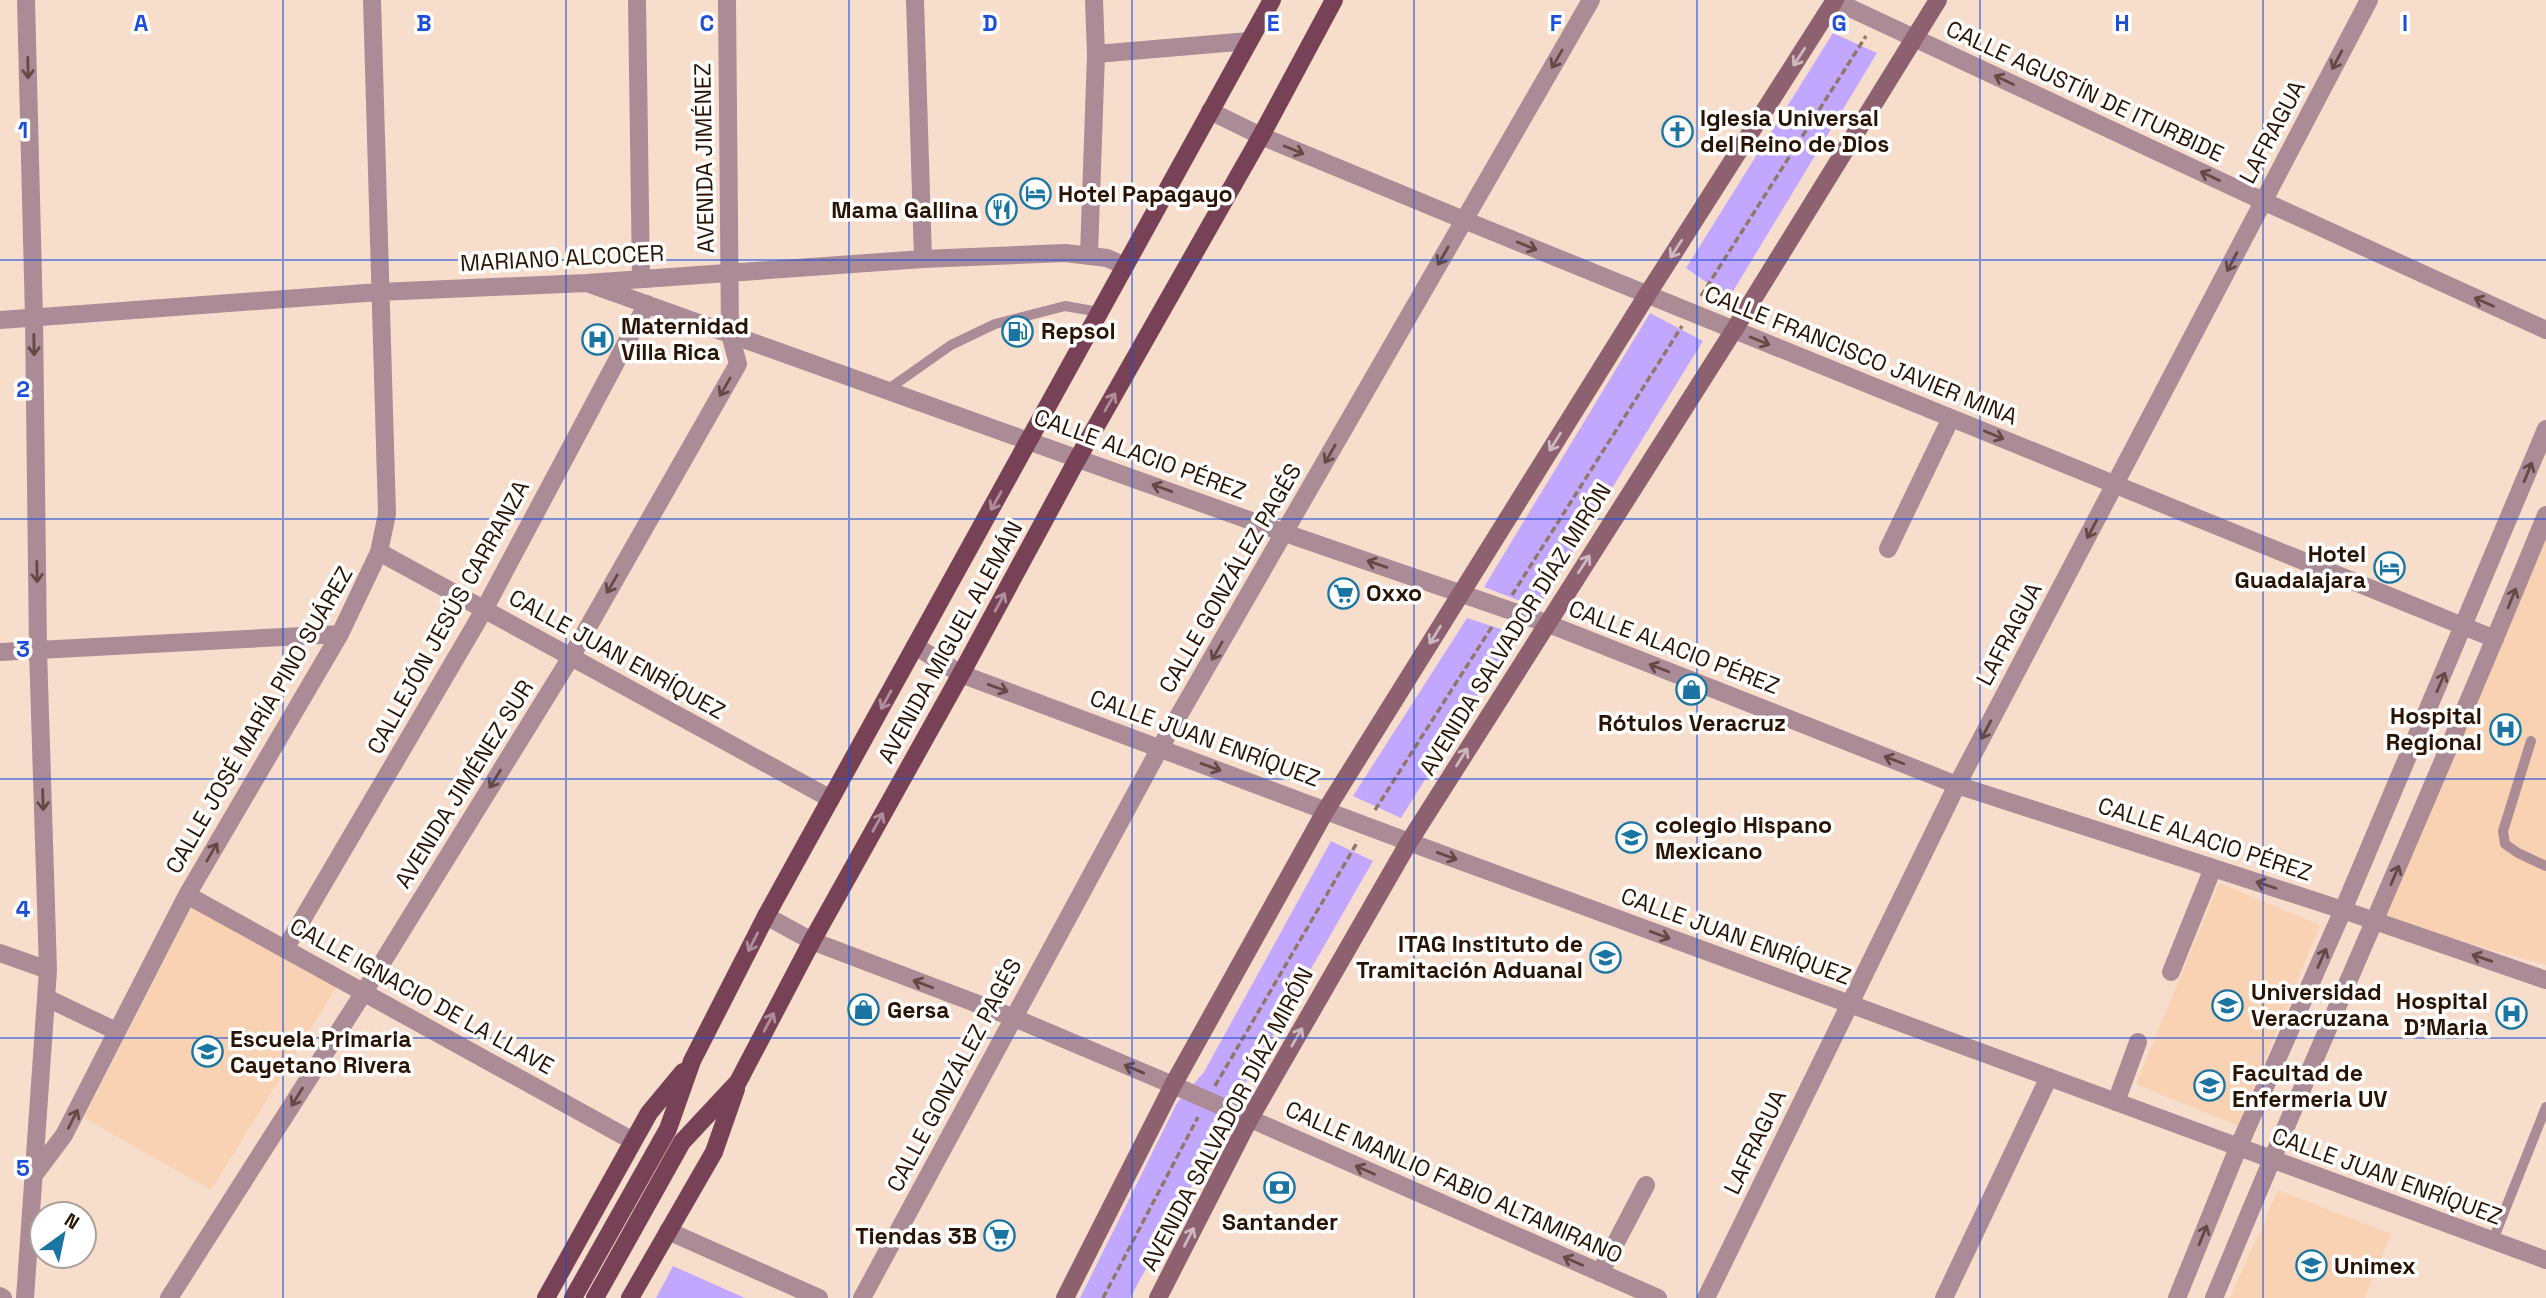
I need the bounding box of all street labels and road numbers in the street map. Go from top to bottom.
street label: CALLE AGUSTÍN DE ITURBIDE [1941,13,2229,169]
street label: AVENIDA JIMÉNEZ [687,63,721,253]
street label: LAFRAGUA [2232,75,2312,189]
street label: MARIANO ALCOCER [459,238,665,278]
street label: CALLE FRANCISCO JAVIER MINA [1700,278,2022,432]
street label: CALLE ALACIO PÉREZ [1030,402,1250,506]
street label: CALLE GONZÁLEZ PAGÉS [1152,458,1308,698]
street label: CALLEJÓN JESÚS CARRANZA [360,475,536,759]
street label: AVENIDA SALVADOR DÍAZ MIRÓN [1412,477,1618,781]
street label: AVENIDA MIGUEL ALEMÁN [871,515,1029,769]
street label: CALLE JOSÉ MARÍA PINO SUÁREZ [159,561,359,879]
street label: LAFRAGUA [1969,577,2049,691]
street label: CALLE JUAN ENRÍQUEZ [504,582,730,726]
street label: CALLE ALACIO PÉREZ [1564,593,1784,701]
street label: AVENIDA JIMÉNEZ SUR [388,674,540,894]
street label: CALLE JUAN ENRÍQUEZ [1086,682,1324,794]
street label: CALLE ALACIO PÉREZ [2094,790,2316,888]
street label: CALLE JUAN ENRÍQUEZ [1617,880,1855,992]
street label: CALLE IGNACIO DE LA LLAVE [285,911,559,1081]
street label: CALLE GONZÁLEZ PAGÉS [880,953,1028,1197]
street label: AVENIDA SALVADOR DÍAZ MIRÓN [1134,962,1320,1276]
street label: LAFRAGUA [1717,1085,1793,1199]
street label: CALLE MANLIO FABIO ALTAMIRANO [1281,1094,1627,1270]
street label: CALLE JUAN ENRÍQUEZ [2268,1120,2506,1232]

